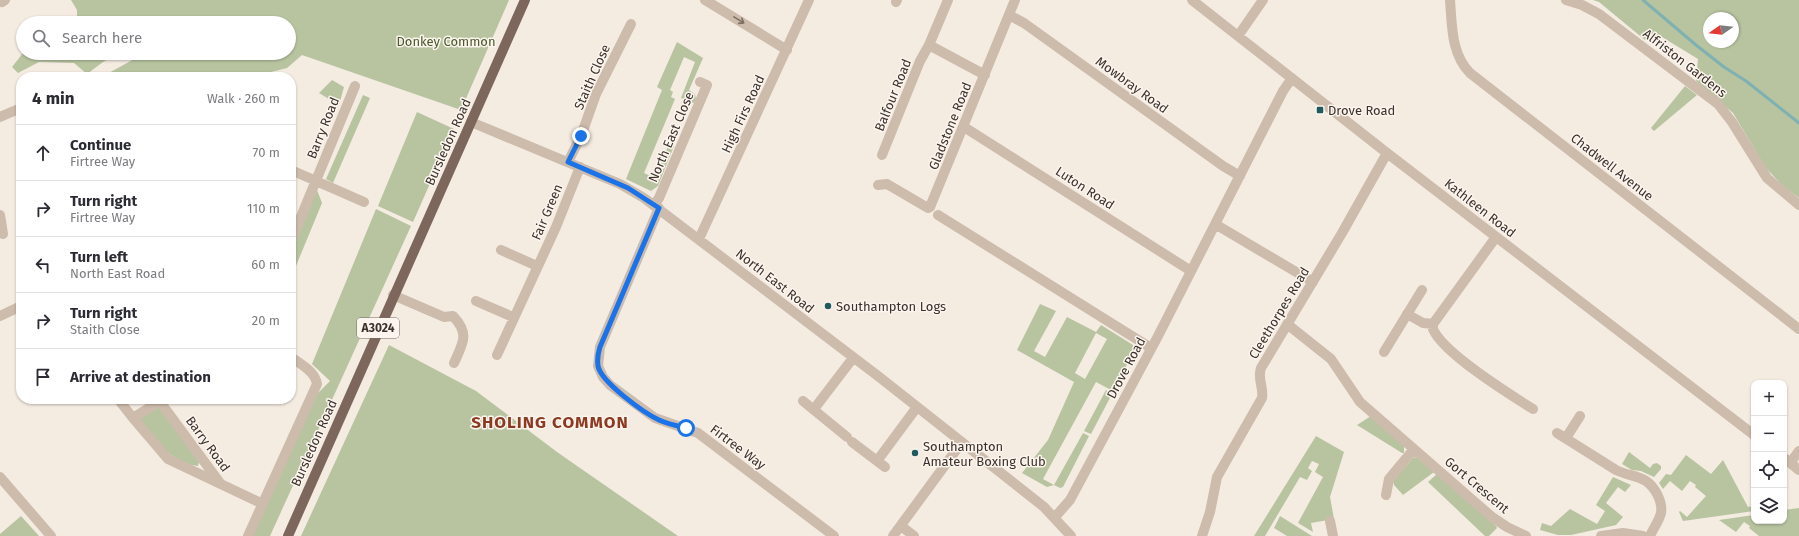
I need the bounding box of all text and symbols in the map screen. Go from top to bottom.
north arrow [1703,12,1739,48]
search box [16,16,296,60]
one-way arrow [733,17,745,25]
street label: Alfriston Gardens [1640,26,1730,100]
icon: search [30,27,52,49]
text: Search here [62,29,142,47]
park label: Donkey Common [396,34,496,49]
street label: Staith Close [571,42,613,112]
street label: Mowbray Road [1093,54,1171,116]
street label: Balfour Road [872,57,914,133]
street label: High Firs Road [718,73,768,155]
street label: Gladstone Road [926,80,974,172]
text: 4 min [32,88,75,109]
street label: North East Close [645,89,697,185]
text: Walk · 260 m [207,91,280,106]
street label: Barry Road [304,95,342,161]
street label: Bursledon Road [422,96,474,188]
place label: Drove Road [1328,103,1395,118]
marker: Drove Road [1315,105,1325,115]
route end [572,127,590,145]
street label: Chadwell Avenue [1568,130,1656,204]
text: Continue [70,136,131,154]
icon: ahead [32,142,54,164]
text: 70 m [253,145,280,160]
text: Firtree Way [70,154,135,169]
street label: Luton Road [1053,163,1117,213]
street label: Kathleen Road [1442,176,1518,240]
street label: Fair Green [528,182,566,242]
text: Turn right [70,192,137,210]
icon: right [32,198,54,220]
text: 110 m [247,201,280,216]
text: Firtree Way [70,210,135,225]
street label: North East Road [733,246,817,316]
text: Turn left [70,248,128,266]
icon: left [32,254,54,276]
text: 60 m [251,257,280,272]
street label: Cleethorpes Road [1246,264,1312,362]
text: North East Road [70,266,165,281]
place label: Southampton Logs [836,299,946,314]
marker: Southampton Logs [823,301,833,311]
text: Turn right [70,304,137,322]
icon: right [32,310,54,332]
text: 20 m [252,313,280,328]
road number: A3024 [357,318,399,338]
text: Staith Close [70,322,140,337]
street label: Drove Road [1104,335,1148,401]
icon: arrive [32,366,54,388]
text: Arrive at destination [70,368,211,386]
map controls [1751,380,1787,524]
button: + [1751,380,1787,416]
street label: Bursledon Road [288,397,340,489]
district label: SHOLING COMMON [471,412,629,433]
street label: Barry Road [183,413,233,475]
button: − [1751,416,1787,452]
route start [677,419,695,437]
street label: Firtree Way [707,421,769,473]
place label: Southampton Amateur Boxing Club [923,439,1046,469]
marker: Southampton Amateur Boxing Club [910,448,920,458]
button: locate [1751,452,1787,488]
street label: Gort Crescent [1442,454,1512,516]
button: layers [1751,488,1787,524]

